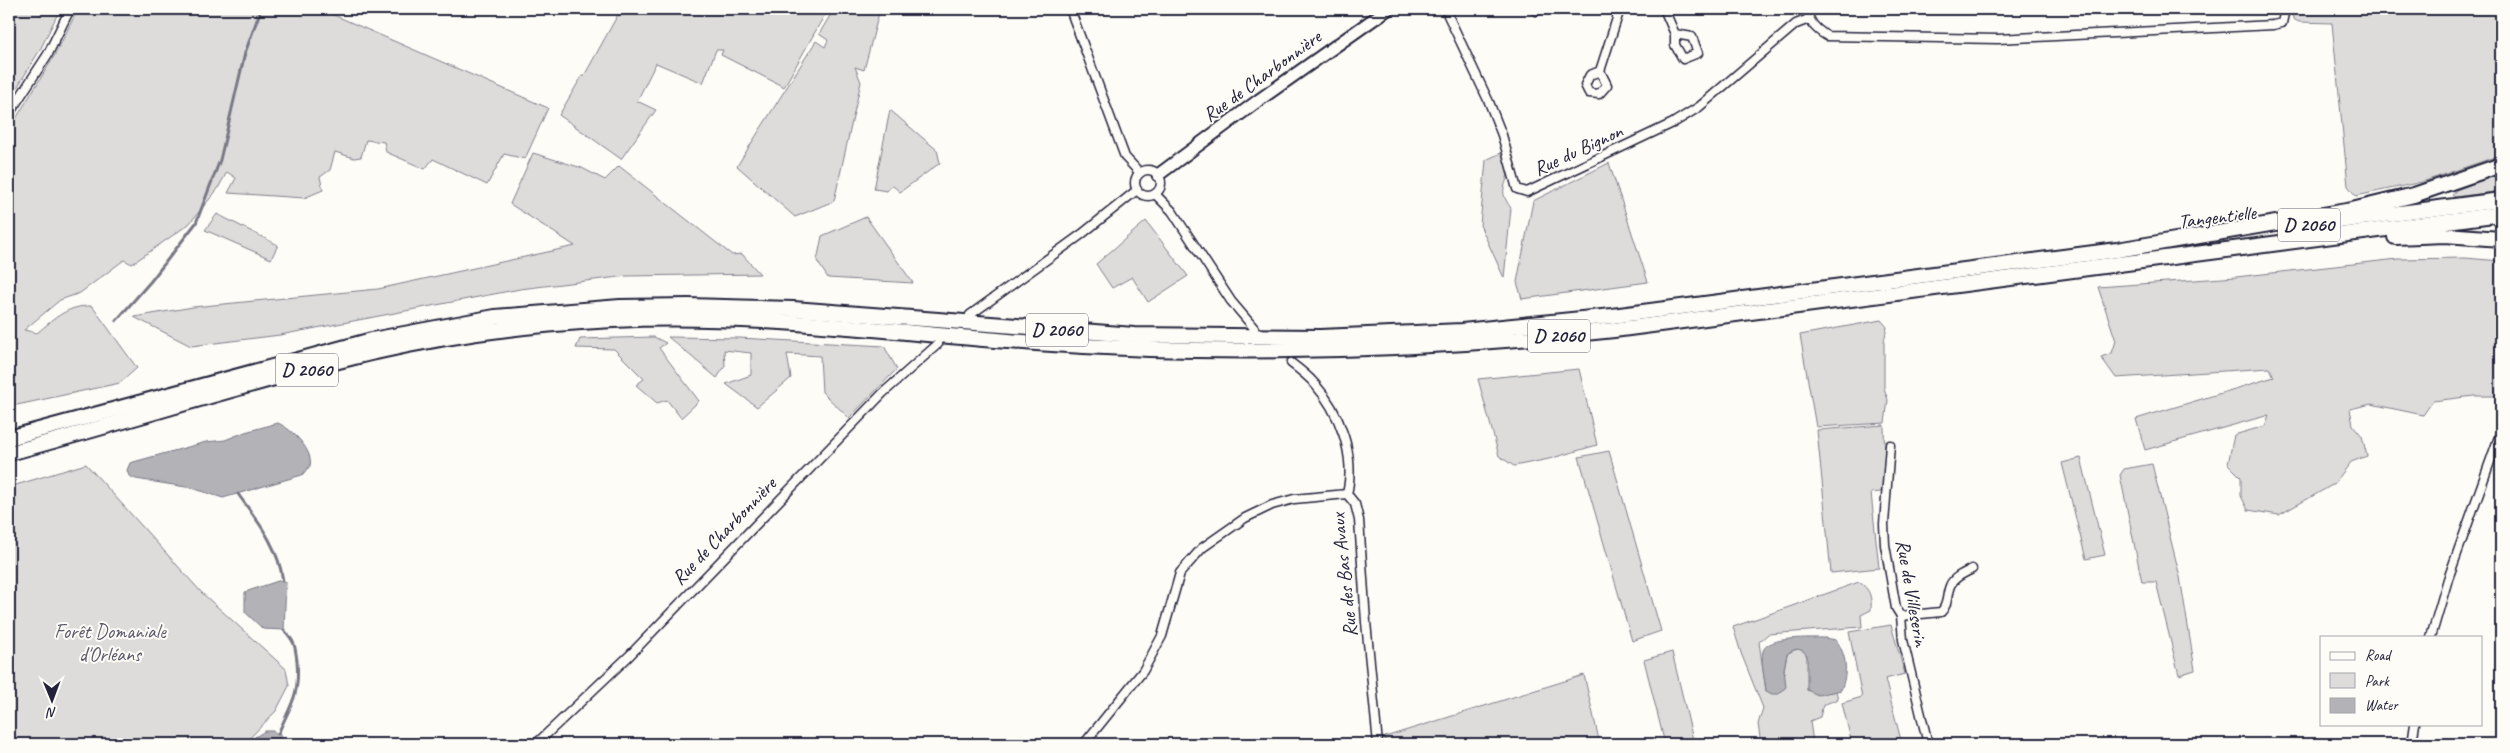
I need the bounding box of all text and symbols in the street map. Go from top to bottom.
street label: Rue de Charbonnière [1198,24,1327,127]
street label: Rue du Bignon [1529,118,1627,182]
street label: Tangentielle [2177,200,2259,234]
road number: D 2060 [2278,208,2340,242]
road number: D 2060 [1026,314,1088,346]
road number: D 2060 [1528,320,1590,352]
road number: D 2060 [276,354,338,386]
street label: Rue de Charbonnière [666,471,783,590]
street label: Rue des Bas Avaux [1325,510,1363,638]
street label: Rue de Villeserin [1890,538,1934,649]
park label: Forêt Domaniale d'Orléans [54,619,167,667]
legend [2320,636,2482,726]
text: Road [2365,646,2392,665]
text: Park [2365,672,2390,691]
north arrow [28,676,78,726]
text: Water [2365,696,2399,715]
text: N [45,704,57,721]

